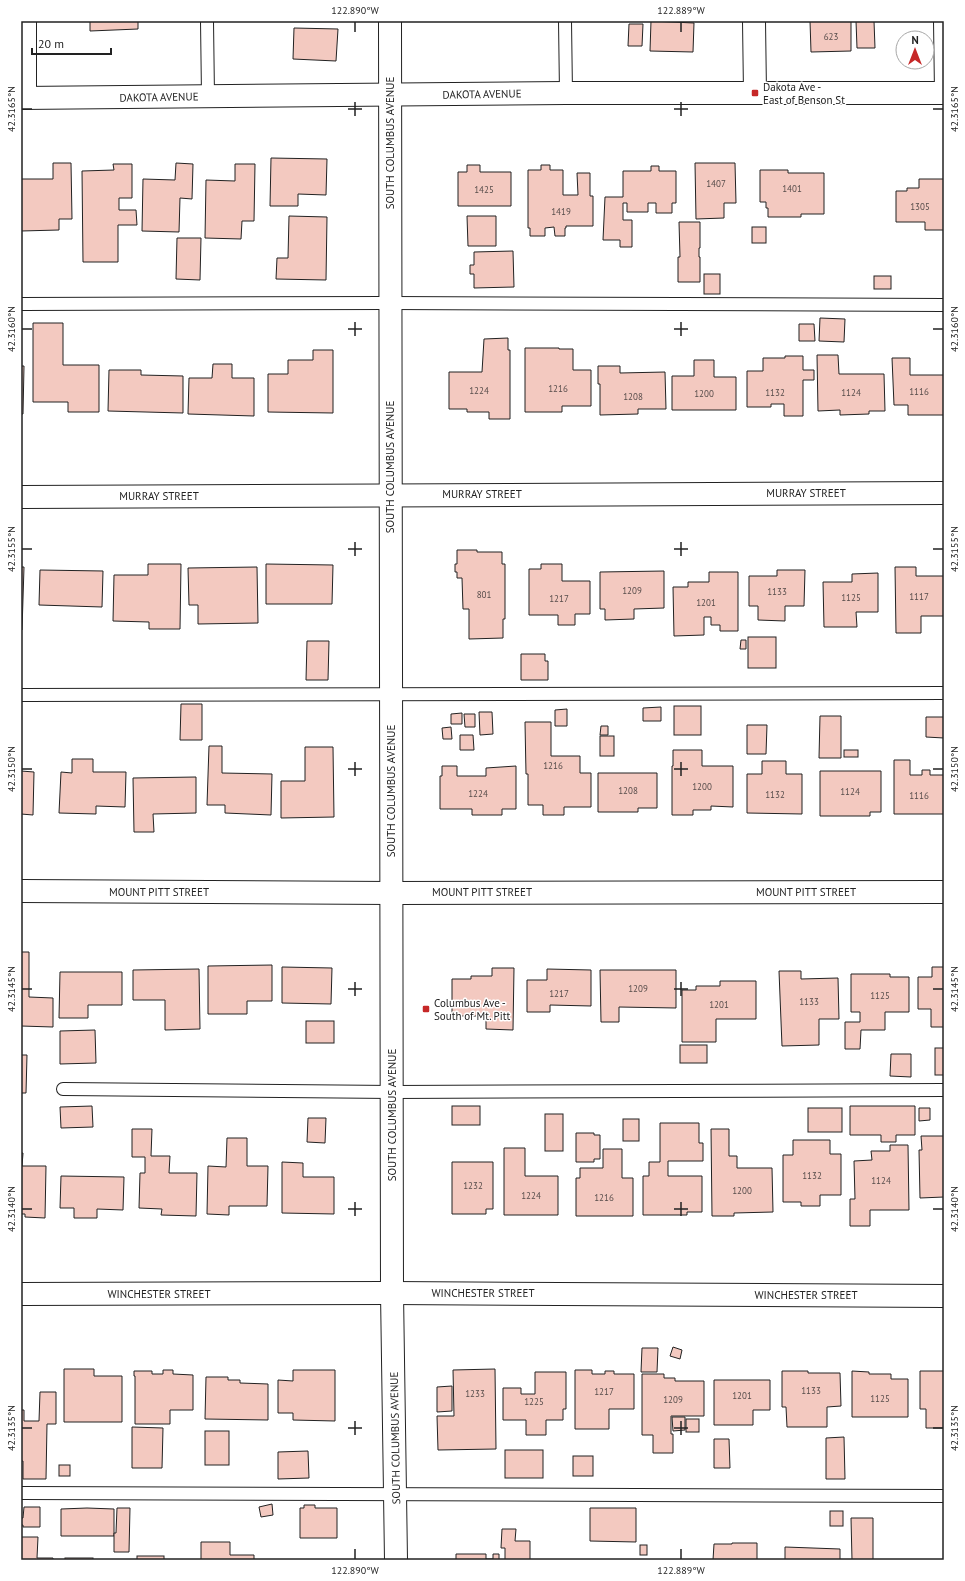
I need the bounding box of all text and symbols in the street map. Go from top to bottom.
text: 122.890°W [331,4,379,17]
text: 122.889°W [657,4,705,17]
scale bar [32,30,111,56]
north arrow [895,30,935,70]
house number: 623 [824,31,838,42]
text: N [911,33,919,47]
text: 20 m [38,36,64,51]
street label: SOUTH COLUMBUS AVENUE [383,77,397,209]
place label: Dakota Ave - East of Benson St [763,80,845,107]
text: 42.3165°N [5,86,18,132]
street label: DAKOTA AVENUE [442,86,522,102]
text: 42.3165°N [948,86,961,132]
marker: Dakota Ave - East of Benson St [750,88,760,98]
street label: DAKOTA AVENUE [119,89,199,105]
house number: 1407 [706,178,726,189]
house number: 1401 [782,183,802,194]
house number: 1425 [474,184,494,195]
house number: 1305 [910,201,930,212]
house number: 1419 [551,206,571,217]
text: 42.3160°N [5,306,18,352]
text: 42.3160°N [948,306,961,352]
house number: 1216 [548,383,568,394]
house number: 1224 [469,385,489,396]
house number: 1116 [909,386,929,397]
house number: 1132 [765,387,785,398]
house number: 1124 [841,387,861,398]
house number: 1200 [694,388,714,399]
house number: 1208 [623,391,643,402]
street label: SOUTH COLUMBUS AVENUE [383,401,397,533]
street label: MURRAY STREET [766,486,846,500]
street label: MURRAY STREET [442,487,522,501]
street label: MURRAY STREET [119,489,199,503]
text: 42.3155°N [5,526,18,572]
text: 42.3155°N [948,526,961,572]
house number: 1209 [622,585,642,596]
house number: 1133 [767,586,787,597]
house number: 801 [477,589,491,600]
house number: 1117 [909,591,929,602]
house number: 1125 [841,592,861,603]
house number: 1217 [549,593,569,604]
house number: 1201 [696,597,716,608]
street label: SOUTH COLUMBUS AVENUE [384,725,398,857]
text: 42.3150°N [5,746,18,792]
text: 42.3150°N [948,746,961,792]
house number: 1216 [543,760,563,771]
house number: 1200 [692,781,712,792]
house number: 1208 [618,785,638,796]
house number: 1124 [840,786,860,797]
house number: 1224 [468,788,488,799]
house number: 1132 [765,789,785,800]
house number: 1116 [909,790,929,801]
street label: MOUNT PITT STREET [109,885,209,899]
street label: MOUNT PITT STREET [432,885,532,899]
street label: MOUNT PITT STREET [756,885,856,899]
text: 42.3145°N [5,966,18,1012]
text: 42.3145°N [948,966,961,1012]
house number: 1209 [628,983,648,994]
house number: 1217 [549,988,569,999]
house number: 1125 [870,990,890,1001]
place label: Columbus Ave - South of Mt. Pitt [434,996,510,1023]
house number: 1133 [799,996,819,1007]
house number: 1201 [709,999,729,1010]
marker: Columbus Ave - South of Mt. Pitt [421,1004,431,1014]
street label: SOUTH COLUMBUS AVENUE [385,1049,399,1181]
house number: 1132 [802,1170,822,1181]
house number: 1124 [871,1175,891,1186]
house number: 1232 [463,1180,483,1191]
house number: 1200 [732,1185,752,1196]
text: 42.3140°N [5,1186,18,1232]
text: 42.3140°N [948,1186,961,1232]
house number: 1224 [521,1190,541,1201]
house number: 1216 [594,1192,614,1203]
street label: WINCHESTER STREET [432,1286,535,1300]
street label: WINCHESTER STREET [108,1287,211,1301]
street label: WINCHESTER STREET [755,1288,858,1302]
street label: SOUTH COLUMBUS AVENUE [387,1371,403,1504]
house number: 1133 [801,1385,821,1396]
house number: 1217 [594,1386,614,1397]
house number: 1233 [465,1388,485,1399]
house number: 1201 [732,1390,752,1401]
house number: 1125 [870,1393,890,1404]
house number: 1209 [663,1394,683,1405]
house number: 1225 [524,1396,544,1407]
text: 42.3135°N [5,1405,18,1451]
text: 42.3135°N [948,1405,961,1451]
text: 122.890°W [331,1564,379,1577]
text: 122.889°W [657,1564,705,1577]

